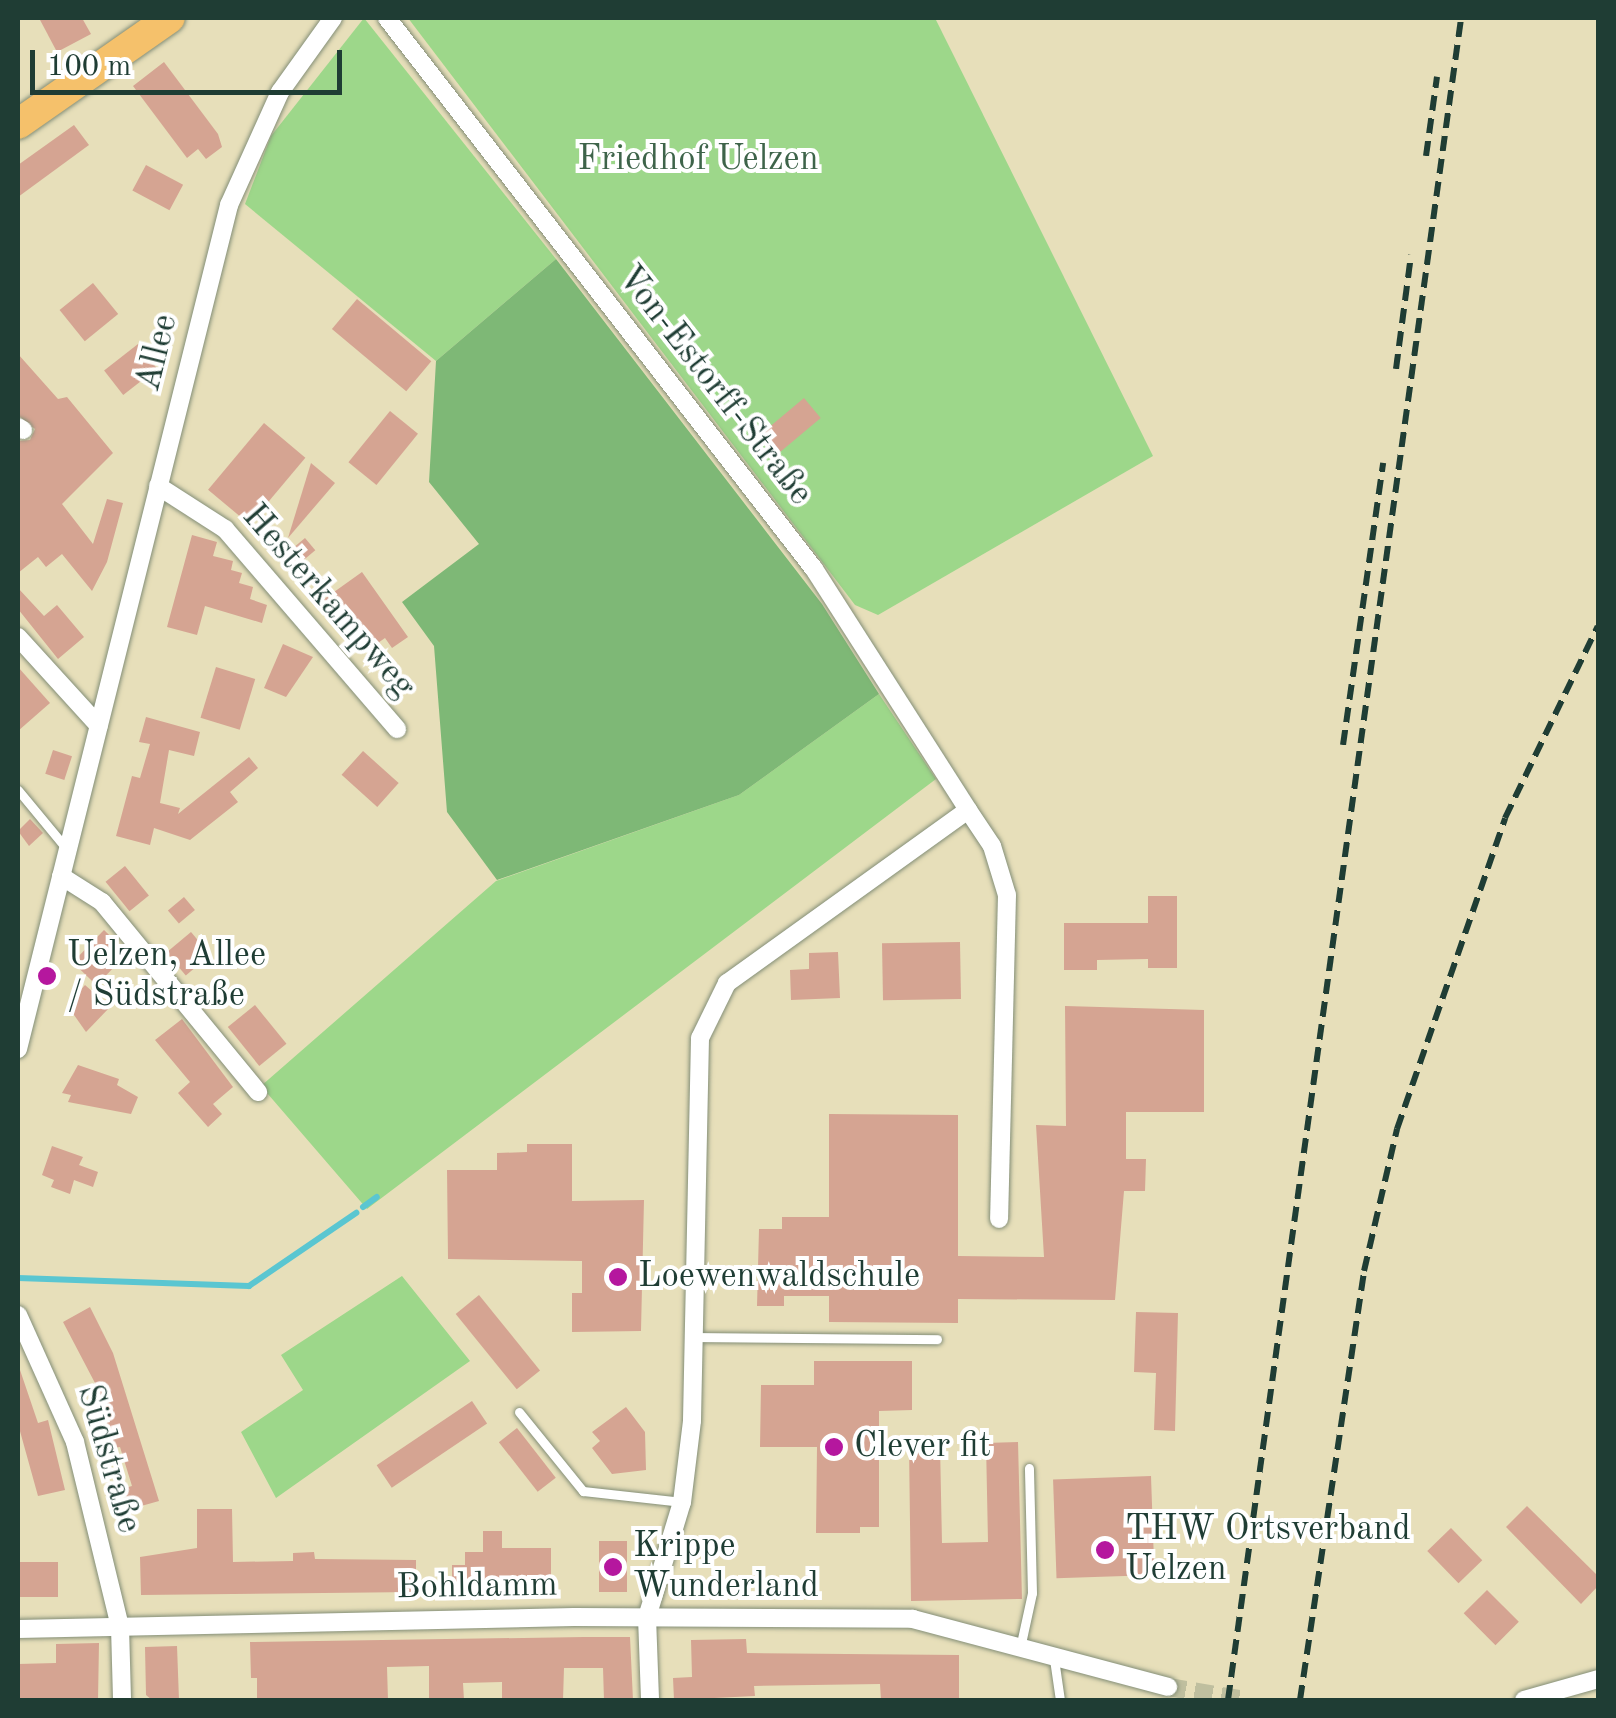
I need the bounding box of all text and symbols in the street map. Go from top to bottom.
scale bar [35,30,348,92]
text: 100 m [47,52,131,82]
park label: Friedhof Uelzen [577,139,819,181]
street label: Von-Estorff-Straße [607,258,821,514]
street label: Allee [128,310,188,396]
street label: Hesterkampweg [232,497,424,707]
place label: Uelzen, Allee / Südstraße [67,935,266,1017]
marker: Uelzen, Allee / Südstraße [36,965,58,987]
place label: Loewenwaldschule [638,1256,920,1298]
marker: Loewenwaldschule [607,1266,629,1288]
street label: Südstraße [67,1380,149,1538]
place label: Clever fit [854,1426,991,1468]
marker: Clever fit [823,1436,845,1458]
place label: THW Ortsverband Uelzen [1125,1509,1411,1591]
place label: Krippe Wunderland [633,1526,819,1608]
marker: THW Ortsverband Uelzen [1094,1539,1116,1561]
marker: Krippe Wunderland [602,1556,624,1578]
street label: Bohldamm [396,1565,558,1609]

